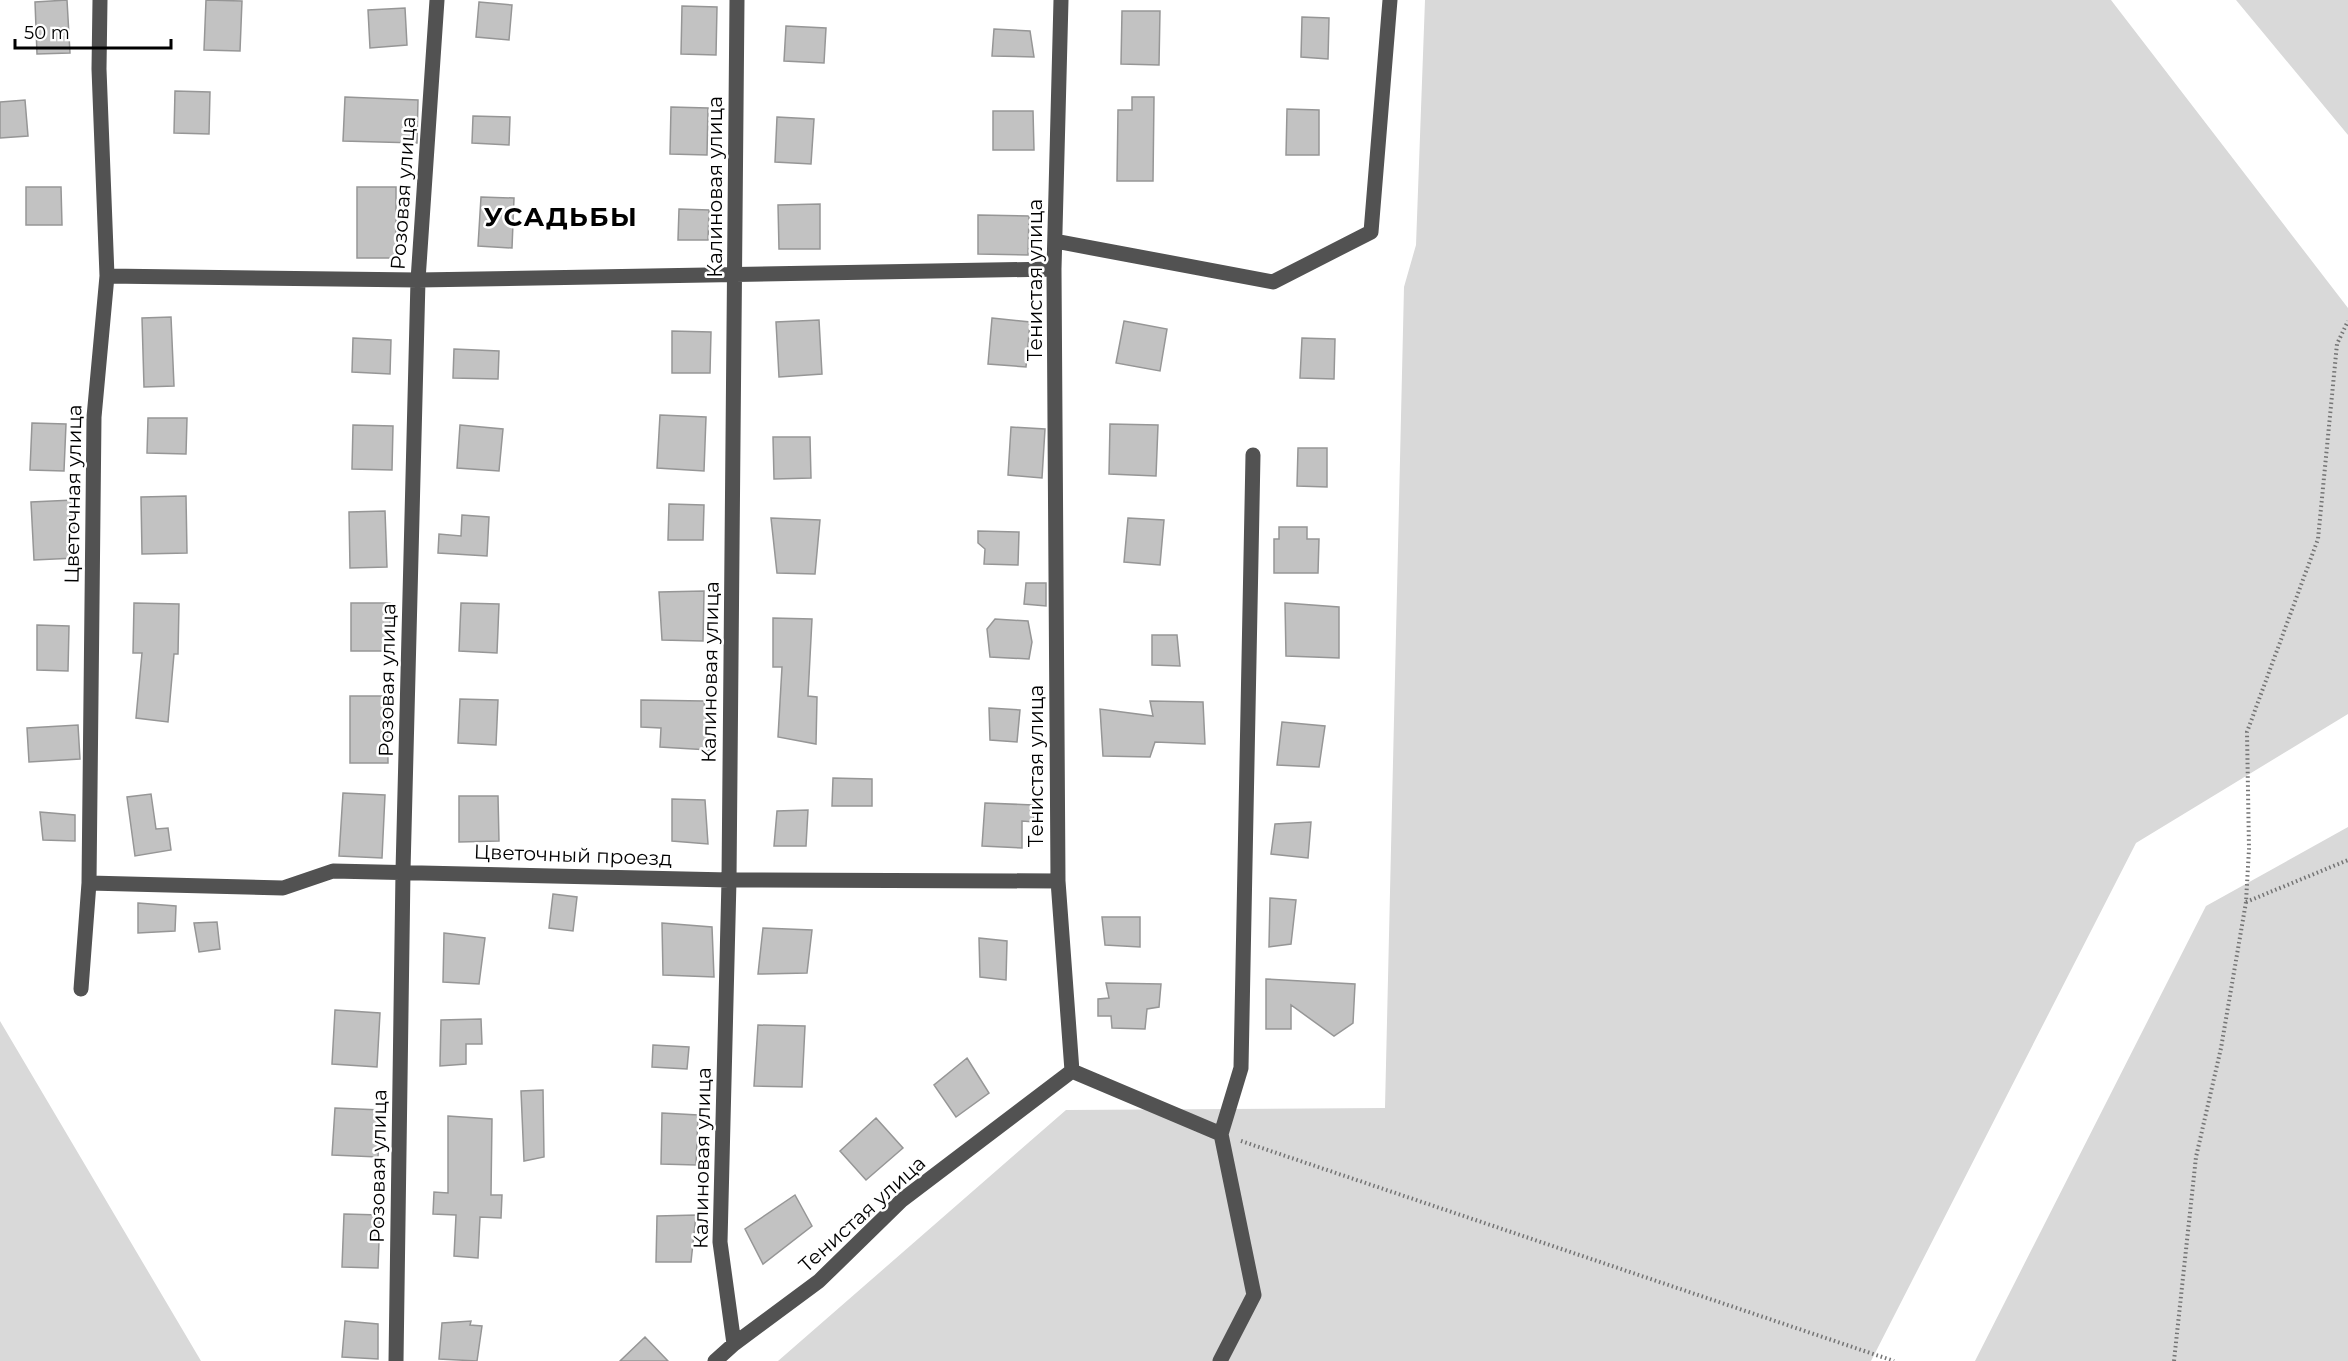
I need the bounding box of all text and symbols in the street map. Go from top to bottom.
scale bar [15,12,171,50]
text: 50 m [24,22,70,44]
street label: Калиновая улица [703,96,727,278]
street label: Розовая улица [386,116,420,270]
street label: Тенистая улица [1023,199,1047,361]
district label: УСАДЬБЫ [484,201,638,233]
street label: Цветочная улица [59,404,87,584]
street label: Калиновая улица [696,581,724,763]
street label: Розовая улица [374,603,400,757]
street label: Тенистая улица [1024,685,1048,847]
street label: Цветочный проезд [473,840,673,870]
street label: Калиновая улица [688,1067,716,1249]
street label: Розовая улица [365,1089,391,1243]
street label: Тенистая улица [794,1151,930,1277]

